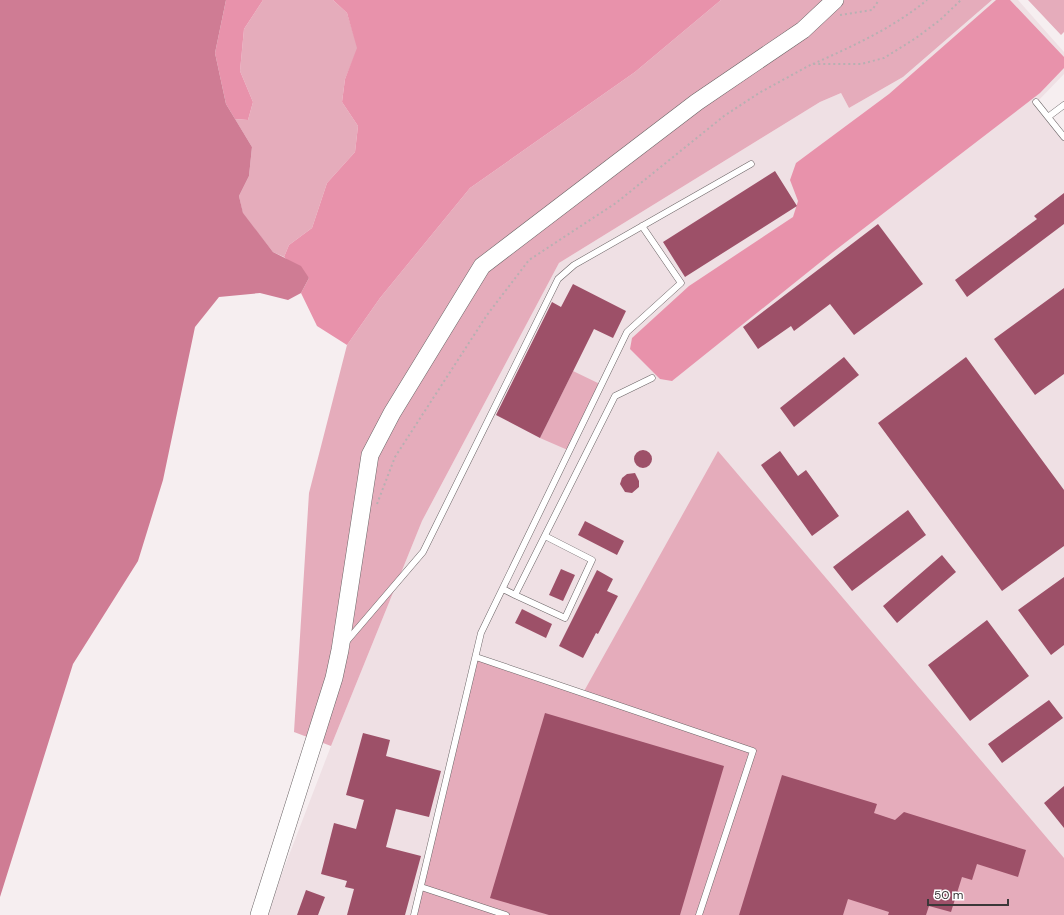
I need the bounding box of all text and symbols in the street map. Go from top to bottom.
scale bar [928,881,1008,907]
text: 50 m [934,887,963,903]

